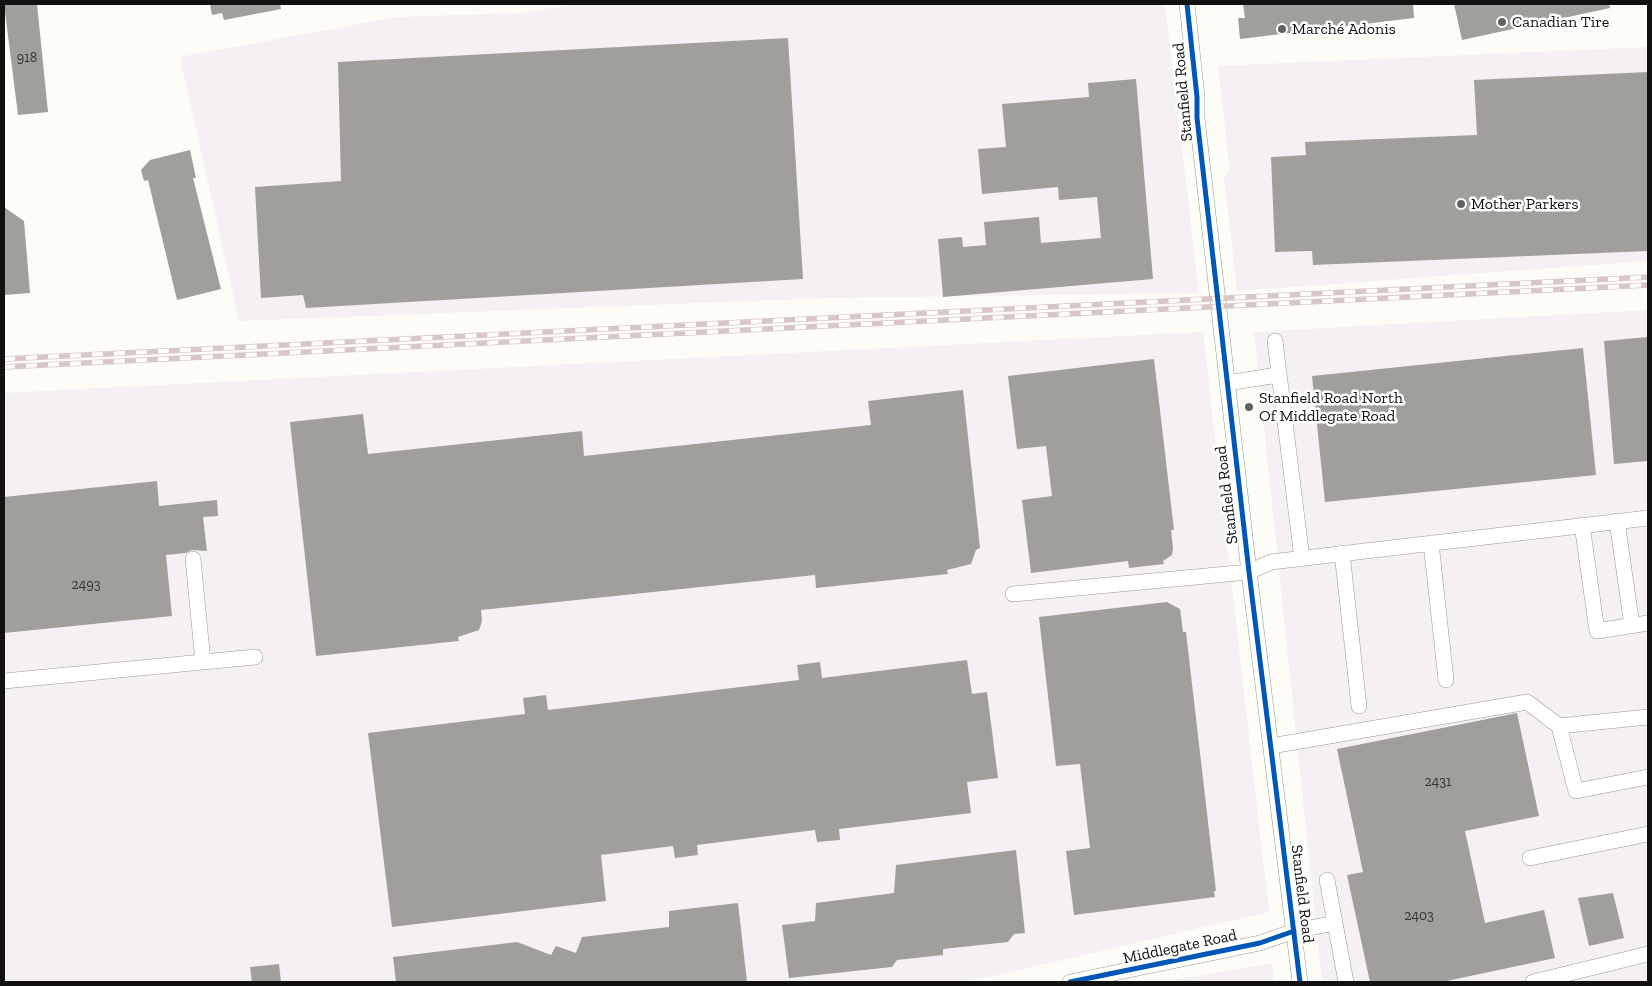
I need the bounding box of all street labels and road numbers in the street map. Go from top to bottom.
street label: Stanfield Road [1169,42,1197,142]
street label: Stanfield Road [1211,445,1243,545]
street label: Stanfield Road [1286,844,1318,944]
street label: Middlegate Road [1121,926,1239,968]

